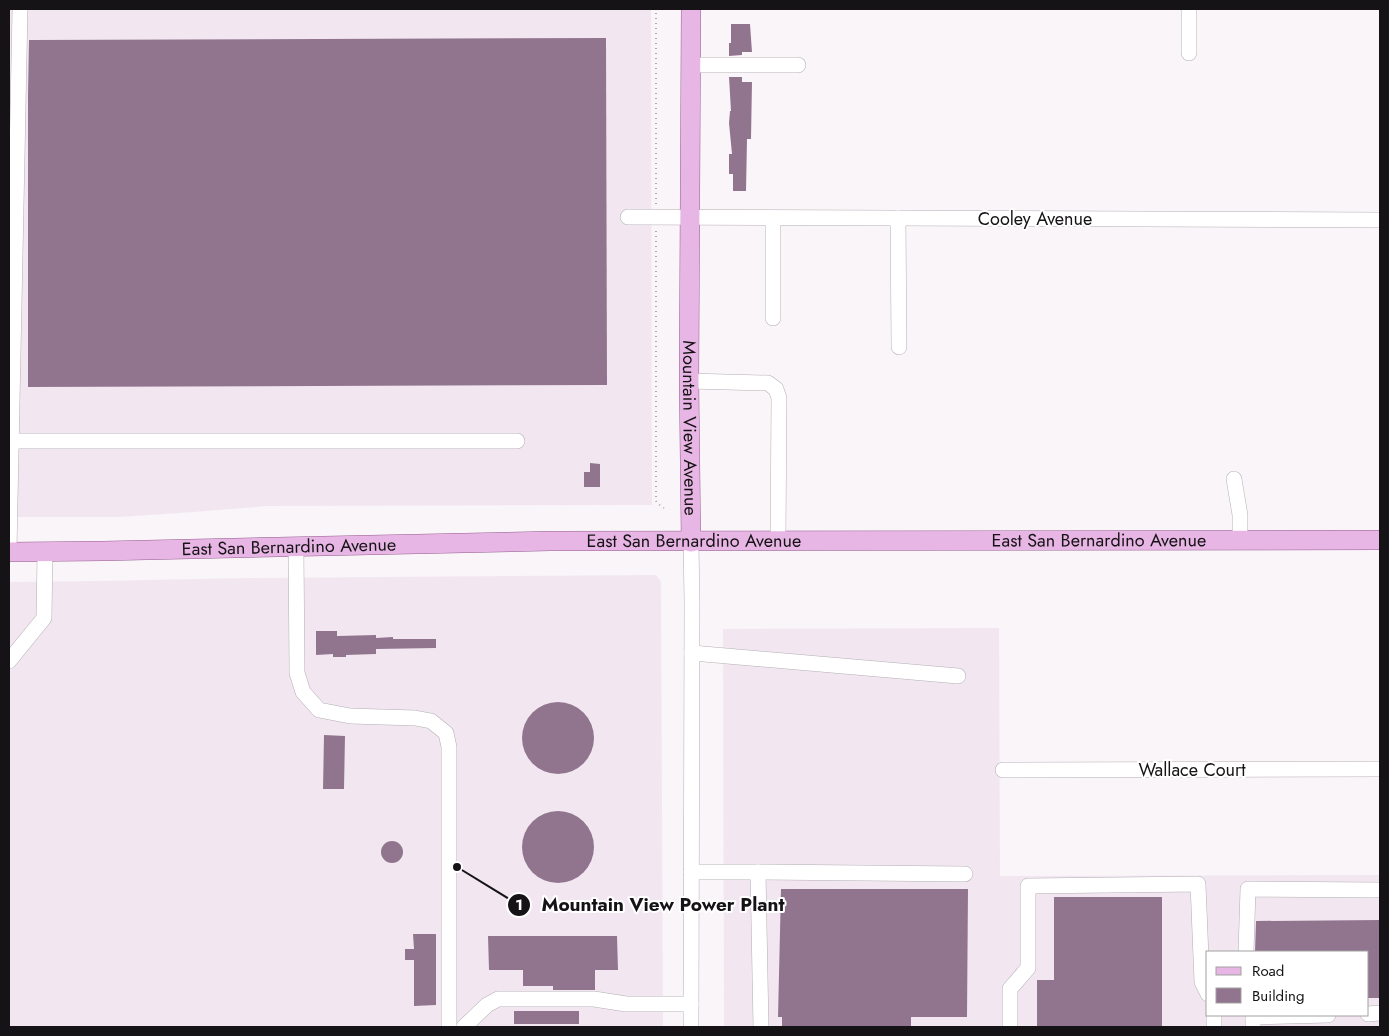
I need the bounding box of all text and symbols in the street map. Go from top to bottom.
street label: Cooley Avenue [978,206,1092,232]
street label: Mountain View Avenue [676,340,704,516]
street label: East San Bernardino Avenue [992,527,1206,553]
street label: East San Bernardino Avenue [587,528,801,554]
street label: East San Bernardino Avenue [181,531,396,562]
street label: Wallace Court [1139,757,1246,783]
callout: Mountain View Power Plant [506,888,794,922]
text: Mountain View Power Plant [541,891,785,918]
text: 1 [515,894,523,916]
legend [1206,951,1369,1016]
text: Road [1252,960,1284,982]
text: Building [1252,985,1304,1007]

